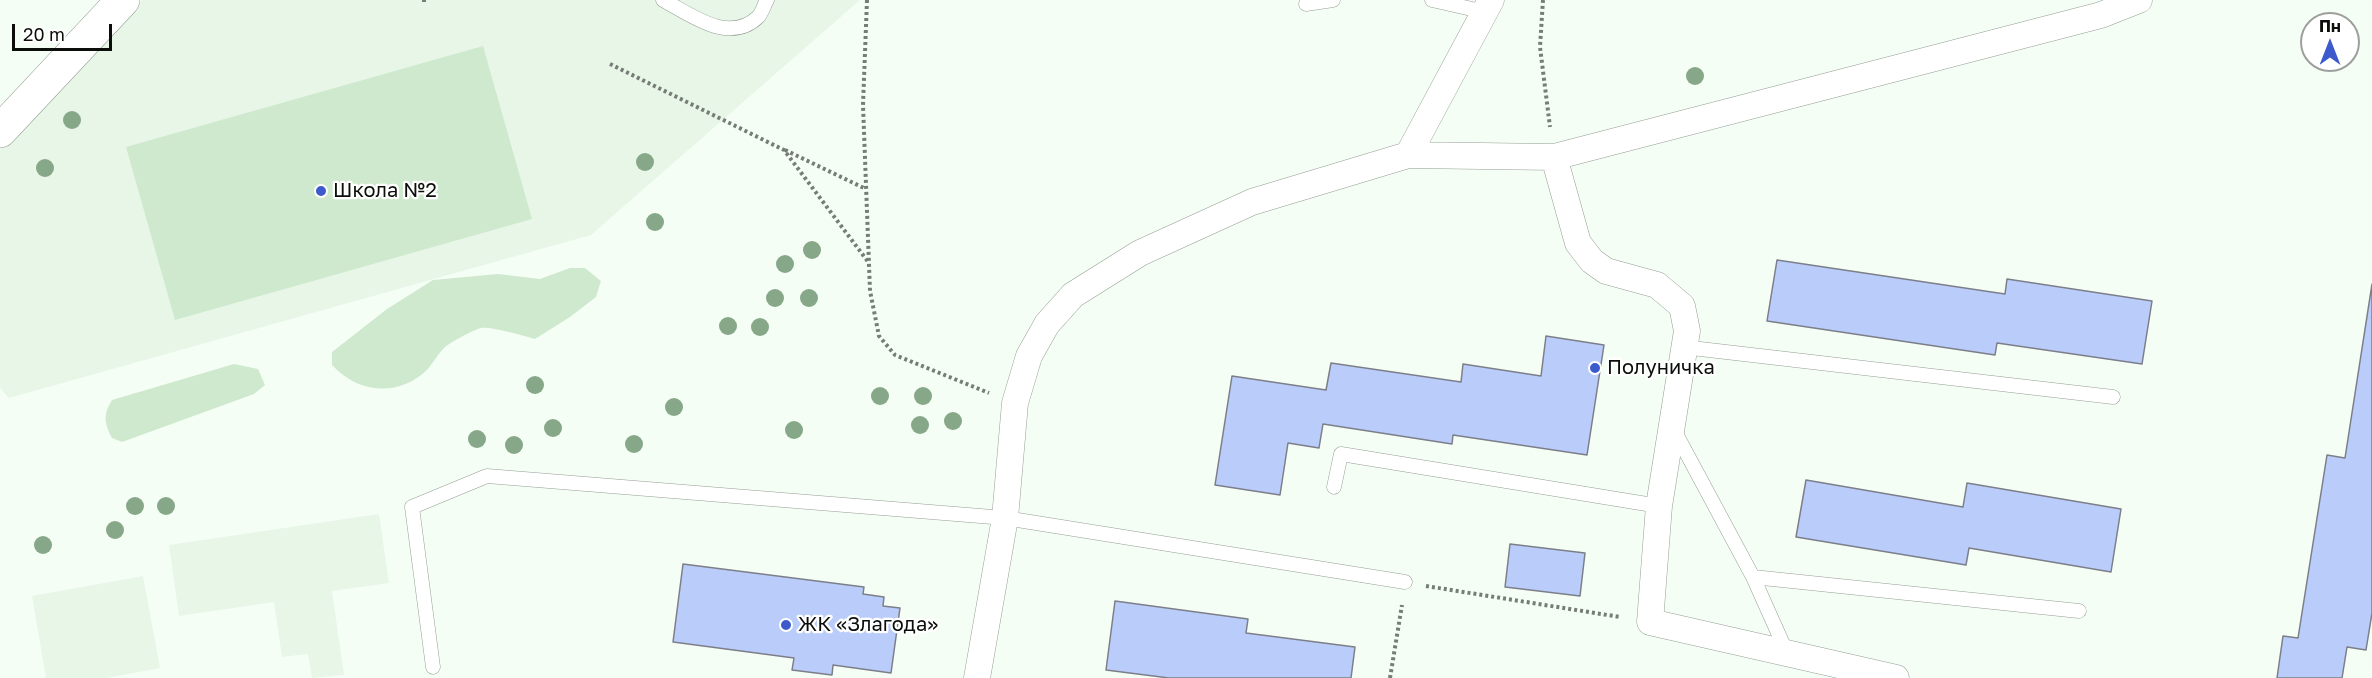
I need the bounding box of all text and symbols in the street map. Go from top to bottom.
scale bar [15,12,116,50]
north arrow [2300,12,2360,72]
text: Пн [2319,16,2341,36]
text: 20 m [23,23,65,45]
place label: Школа №2 [333,179,437,203]
marker: Школа №2 [314,184,328,198]
place label: Полуничка [1607,356,1715,380]
marker: Полуничка [1588,361,1602,375]
place label: ЖК «Злагода» [798,613,938,637]
marker: ЖК «Злагода» [779,618,793,632]

